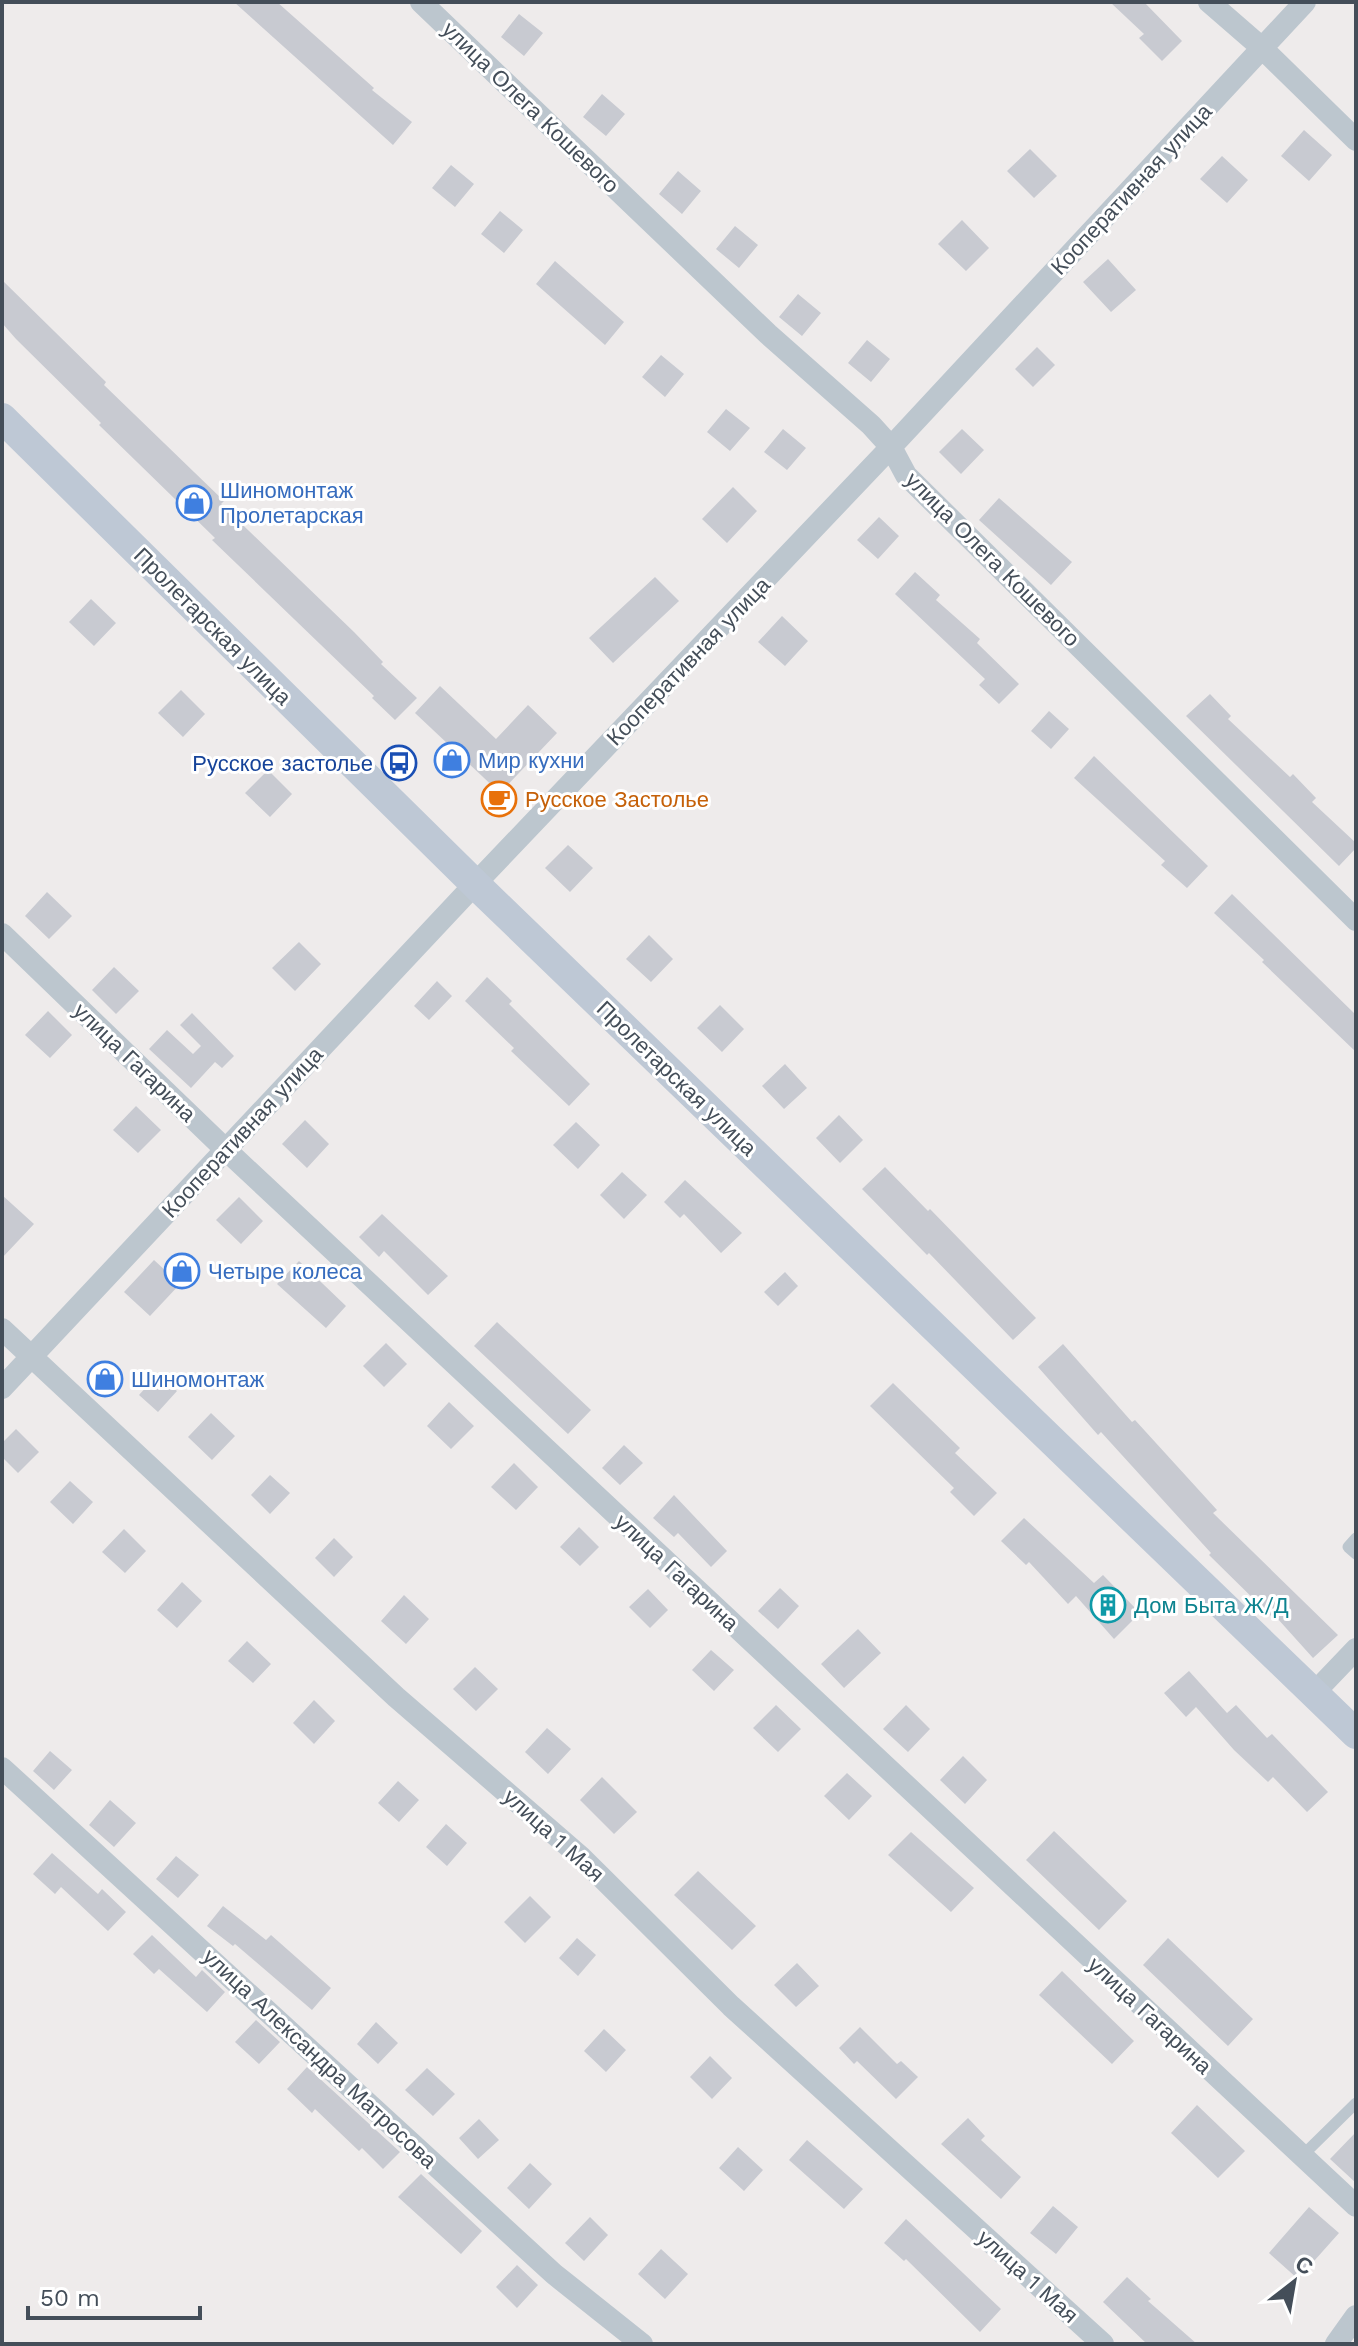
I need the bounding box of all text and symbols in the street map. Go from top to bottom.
street label: улица Олега Кошевого [437,17,624,198]
street label: Кооперативная улица [1046,98,1217,280]
street label: улица Олега Кошевого [901,467,1085,651]
place label: Шиномонтаж Пролетарская [220,478,364,528]
shop icon: Шиномонтаж Пролетарская [175,484,213,522]
street label: Пролетарская улица [129,543,297,711]
street label: Кооперативная улица [602,572,776,751]
shop icon: Мир кухни [433,741,471,779]
bus stop icon: Русское застолье [380,744,418,782]
place label: Мир кухни [478,748,585,773]
place label: Русское застолье [192,751,373,776]
cafe icon: Русское Застолье [480,780,518,818]
place label: Русское Застолье [525,787,709,812]
street label: Пролетарская улица [592,996,762,1161]
street label: улица Гагарина [69,998,201,1127]
street label: Кооперативная улица [157,1041,328,1223]
shop icon: Четыре колеса [163,1252,201,1290]
place label: Четыре колеса [208,1259,363,1284]
shop icon: Шиномонтаж [86,1360,124,1398]
place label: Шиномонтаж [131,1367,264,1392]
street label: улица Гагарина [610,1509,744,1636]
building icon: Дом Быта Ж/Д [1089,1586,1127,1624]
place label: Дом Быта Ж/Д [1134,1593,1289,1618]
street label: улица 1 Мая [498,1784,609,1887]
street label: улица Александра Матросова [198,1944,442,2174]
street label: улица Гагарина [1083,1952,1217,2079]
street label: улица 1 Мая [972,2225,1083,2328]
north arrow [1254,2242,1334,2322]
text: С [1291,2250,1317,2280]
scale bar [28,2270,200,2320]
text: 50 m [40,2284,100,2312]

